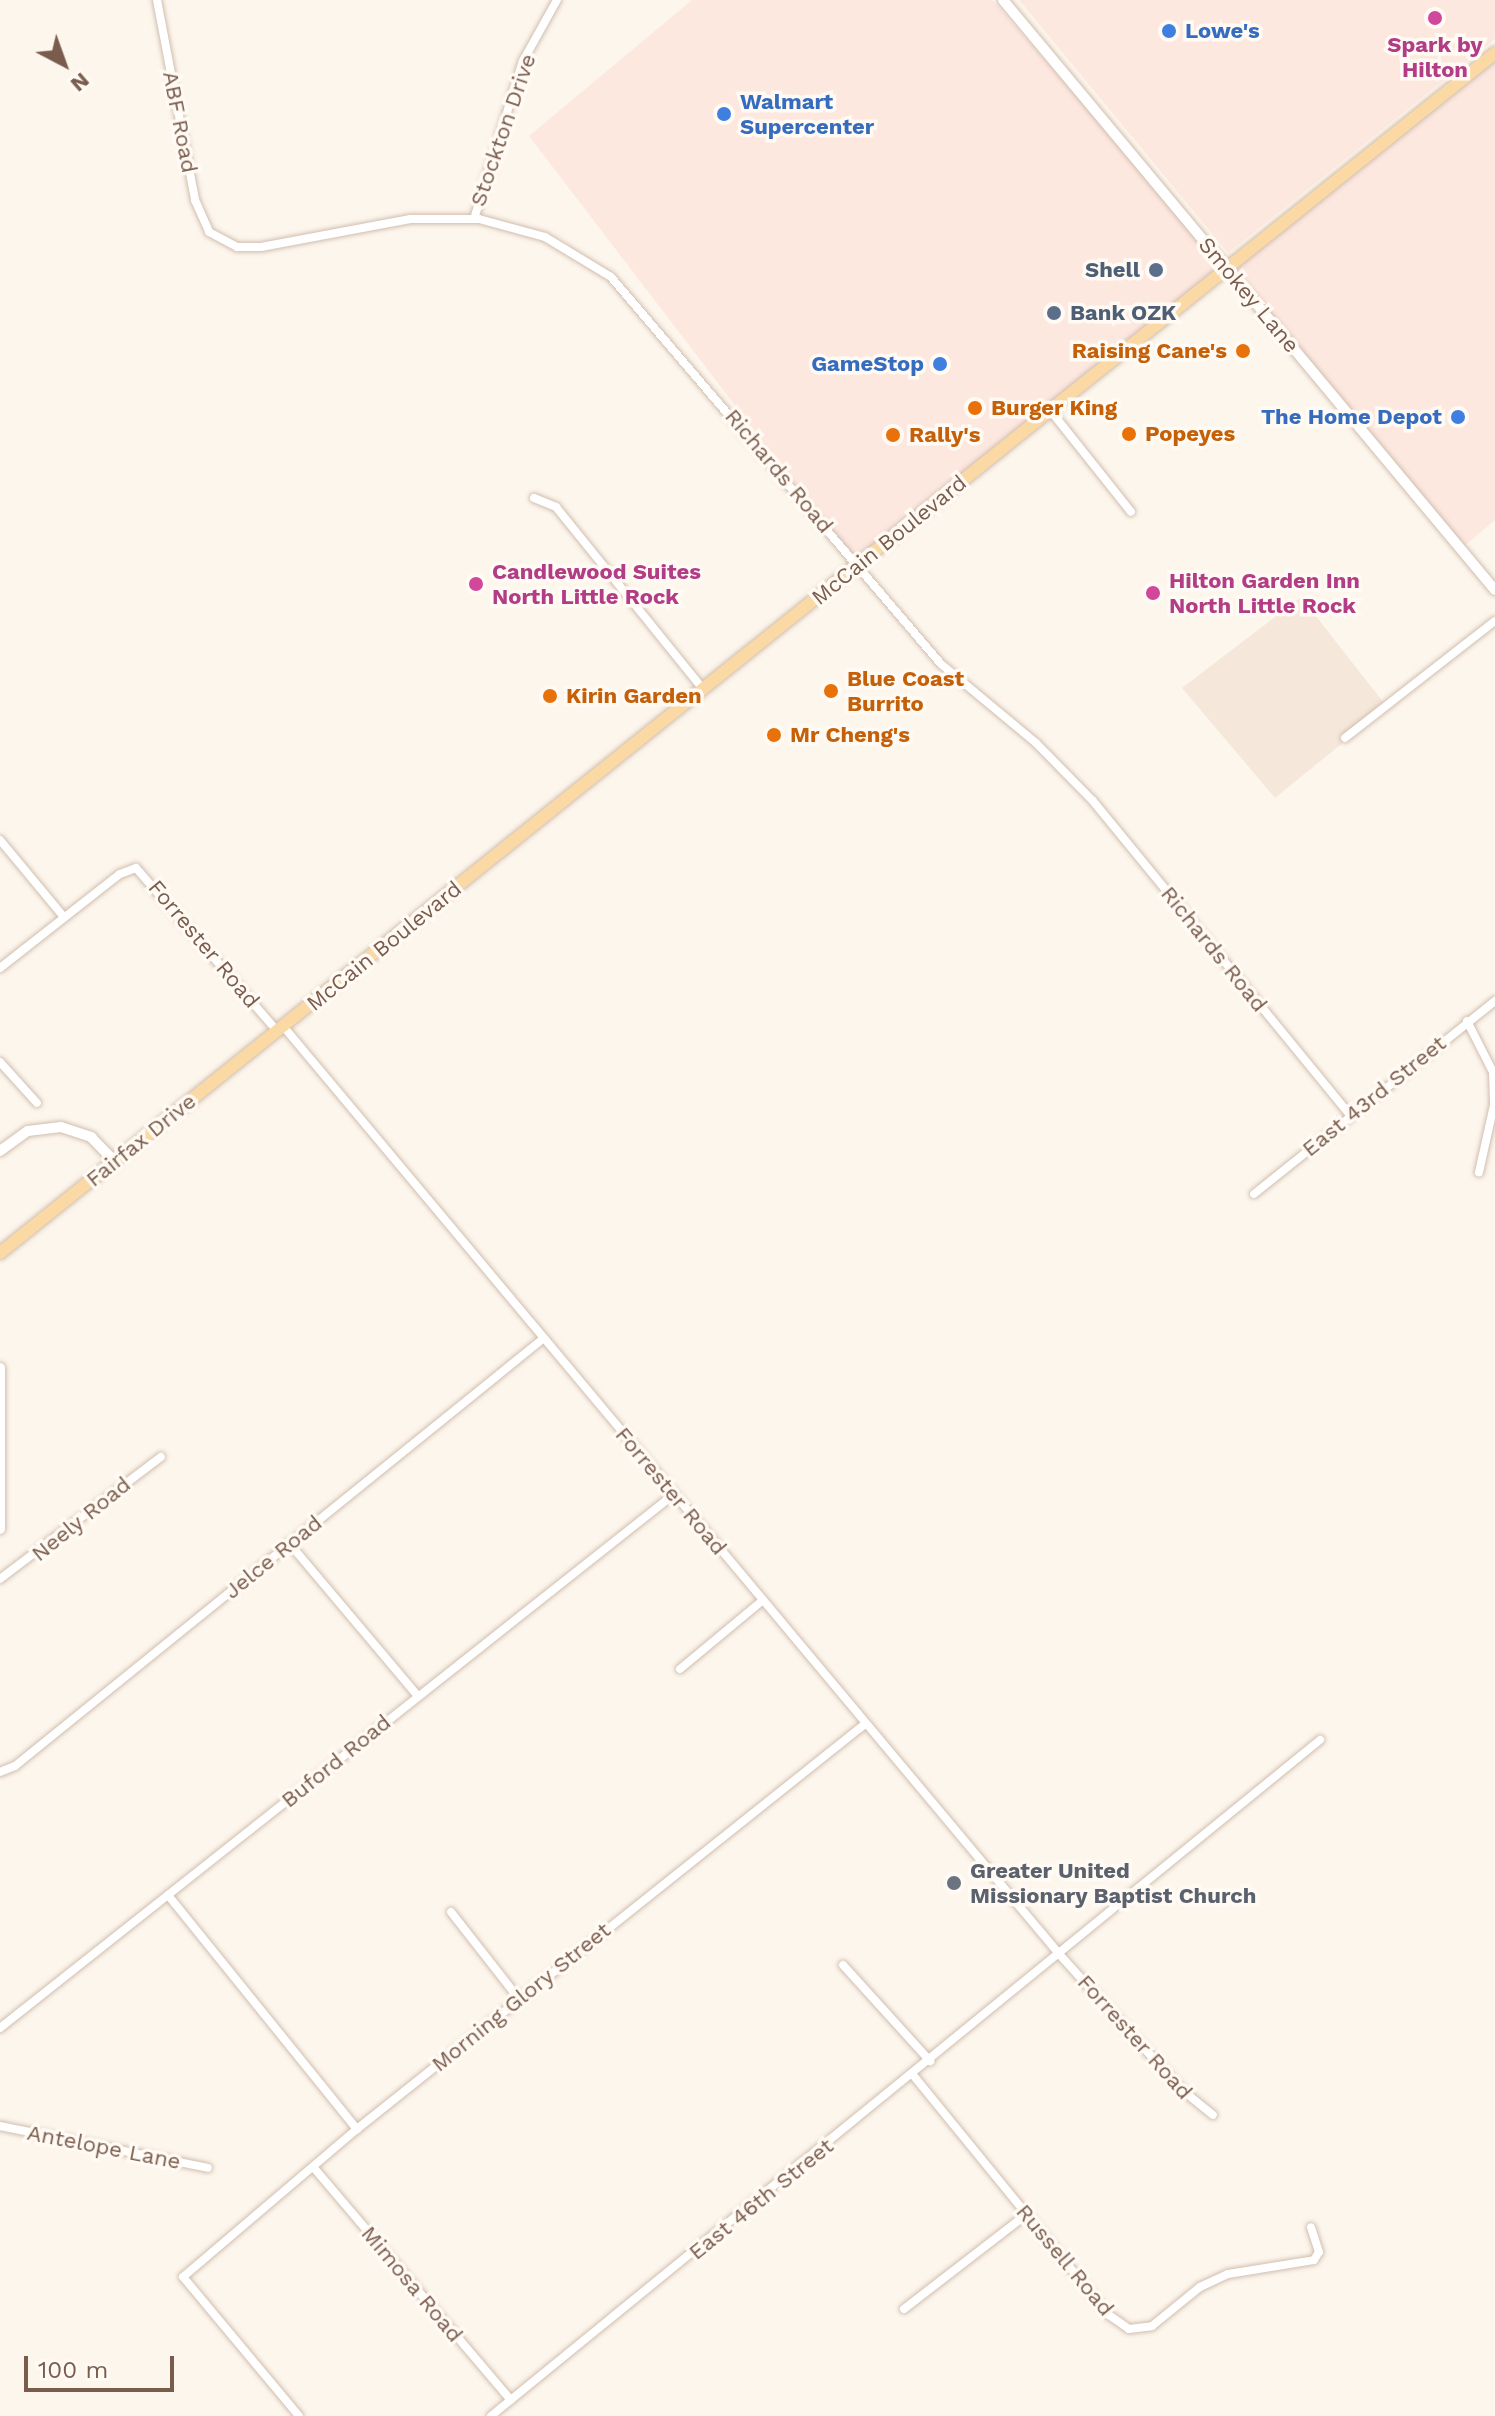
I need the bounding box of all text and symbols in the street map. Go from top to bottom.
marker: Spark by Hilton [1426,9,1444,27]
place label: Lowe's [1185,18,1260,44]
marker: Lowe's [1160,22,1178,40]
north arrow [24,24,104,104]
place label: Spark by Hilton [1387,31,1483,82]
street label: Stockton Drive [465,50,541,210]
text: N [66,68,94,97]
street label: ABF Road [157,69,203,175]
place label: Walmart Supercenter [740,88,874,140]
marker: Walmart Supercenter [715,105,733,123]
street label: Smokey Lane [1193,232,1305,358]
place label: Shell [1085,257,1140,283]
marker: Shell [1147,261,1165,279]
place label: Bank OZK [1070,300,1177,326]
marker: Bank OZK [1045,304,1063,322]
place label: Raising Cane's [1072,338,1227,364]
marker: Raising Cane's [1234,342,1252,360]
place label: GameStop [811,351,924,377]
marker: GameStop [931,355,949,373]
place label: Burger King [991,395,1117,421]
marker: Burger King [966,399,984,417]
street label: Richards Road [719,404,839,538]
place label: The Home Depot [1261,404,1442,430]
marker: The Home Depot [1449,408,1467,426]
place label: Popeyes [1145,421,1235,447]
place label: Rally's [909,422,980,448]
marker: Popeyes [1120,425,1138,443]
marker: Rally's [884,426,902,444]
street label: McCain Boulevard [806,469,972,611]
place label: Candlewood Suites North Little Rock [492,558,701,610]
place label: Hilton Garden Inn North Little Rock [1169,567,1360,618]
marker: Candlewood Suites North Little Rock [467,575,485,593]
marker: Hilton Garden Inn North Little Rock [1144,584,1162,602]
place label: Blue Coast Burrito [847,665,964,716]
marker: Blue Coast Burrito [822,682,840,700]
place label: Kirin Garden [566,683,702,709]
marker: Kirin Garden [541,687,559,705]
place label: Mr Cheng's [790,722,910,748]
marker: Mr Cheng's [765,726,783,744]
street label: Forrester Road [143,874,265,1014]
street label: McCain Boulevard [301,875,467,1017]
street label: Richards Road [1155,881,1273,1017]
street label: East 43rd Street [1297,1030,1451,1162]
street label: Fairfax Drive [81,1088,201,1192]
street label: Forrester Road [610,1421,732,1561]
street label: Neely Road [26,1471,136,1567]
street label: Jelce Road [219,1510,327,1604]
street label: Buford Road [276,1709,396,1813]
place label: Greater United Missionary Baptist Church [970,1857,1257,1908]
marker: Greater United Missionary Baptist Church [945,1874,963,1892]
street label: Morning Glory Street [426,1917,616,2077]
street label: Forrester Road [1072,1969,1198,2105]
street label: Antelope Lane [25,2119,183,2175]
street label: East 46th Street [683,2133,839,2265]
street label: Russell Road [1010,2198,1120,2322]
street label: Mimosa Road [356,2220,468,2348]
scale bar [28,2340,178,2390]
text: 100 m [38,2356,108,2384]

